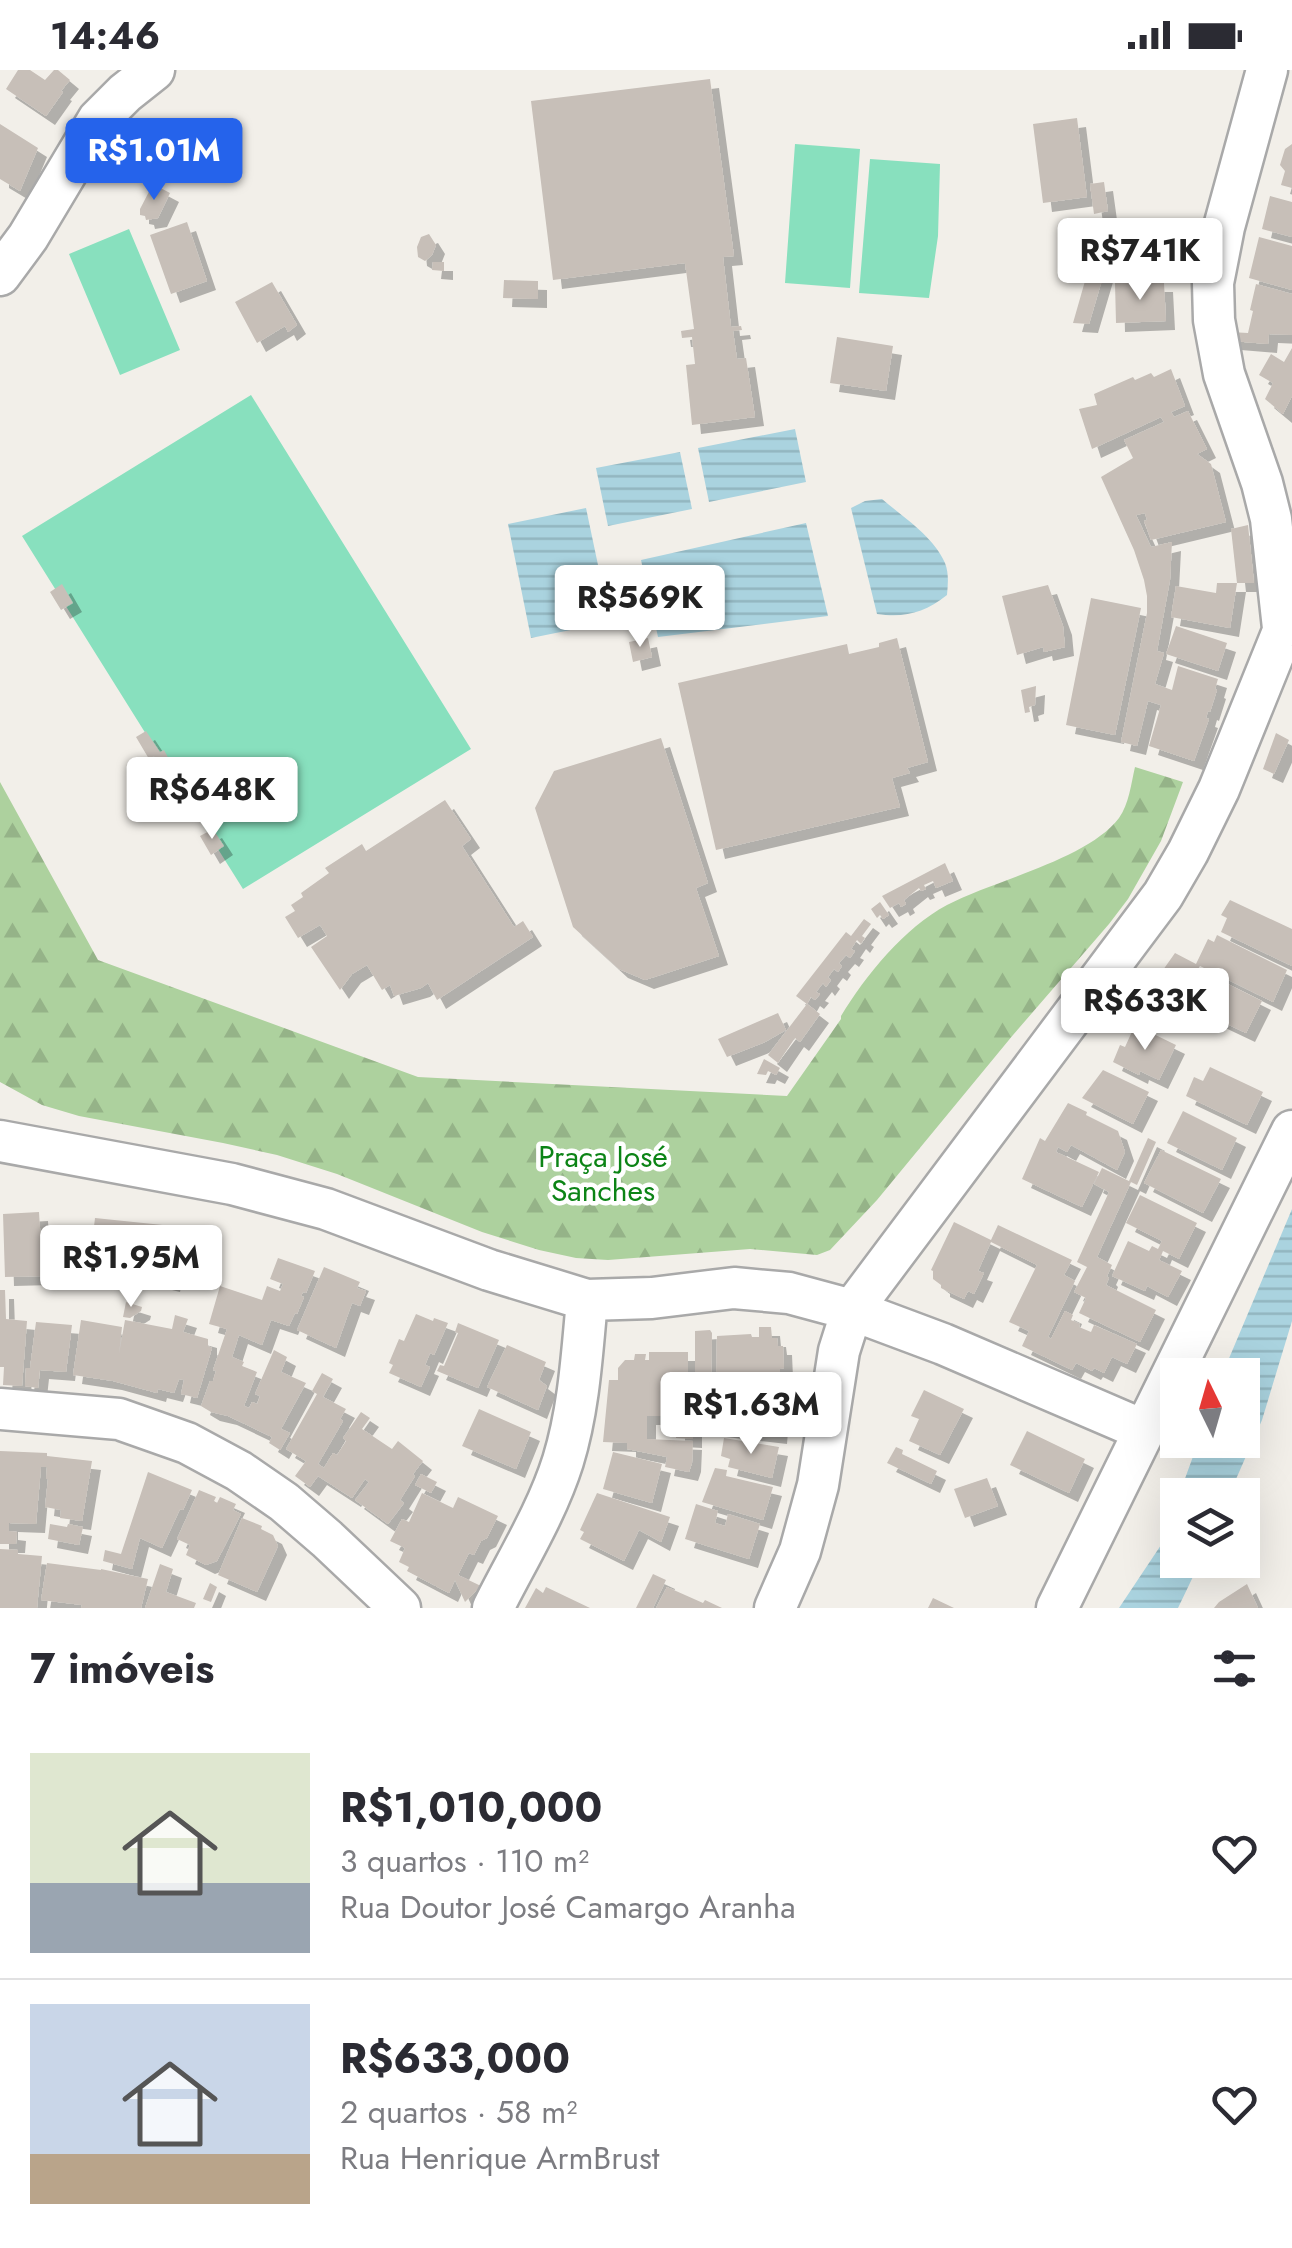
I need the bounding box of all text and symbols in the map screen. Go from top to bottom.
text: 14:46 [50,8,160,63]
pin: R$1.01M [62,118,246,203]
text: R$1.01M [87,127,221,173]
pin: R$741K [1059,218,1221,303]
text: R$741K [1080,227,1200,273]
pin: R$569K [559,565,721,650]
text: R$569K [577,574,703,620]
pin: R$648K [131,757,293,842]
text: R$648K [149,766,275,812]
pin: R$633K [1064,968,1226,1053]
text: R$633K [1083,977,1207,1023]
park label: Praça José Sanches [538,1135,668,1212]
pin: R$1.95M [39,1225,223,1310]
text: R$1.95M [62,1234,200,1280]
north arrow [1160,1358,1260,1458]
map controls [1160,1358,1260,1578]
pin: R$1.63M [659,1372,843,1457]
text: R$1.63M [683,1381,820,1427]
button: layers [1160,1478,1260,1578]
text: 7 imóveis [30,1638,214,1699]
icon: filters [1207,1641,1262,1696]
text: R$1,010,000 [340,1777,602,1838]
icon: home [110,1793,230,1913]
icon: heart [1207,1826,1262,1881]
text: 3 quartos · 110 m² [340,1838,589,1884]
text: Rua Doutor José Camargo Aranha [340,1884,796,1930]
text: R$633,000 [340,2028,570,2089]
icon: home [110,2044,230,2164]
icon: heart [1207,2077,1262,2132]
text: 2 quartos · 58 m² [340,2089,577,2135]
text: Rua Henrique ArmBrust [340,2135,660,2181]

